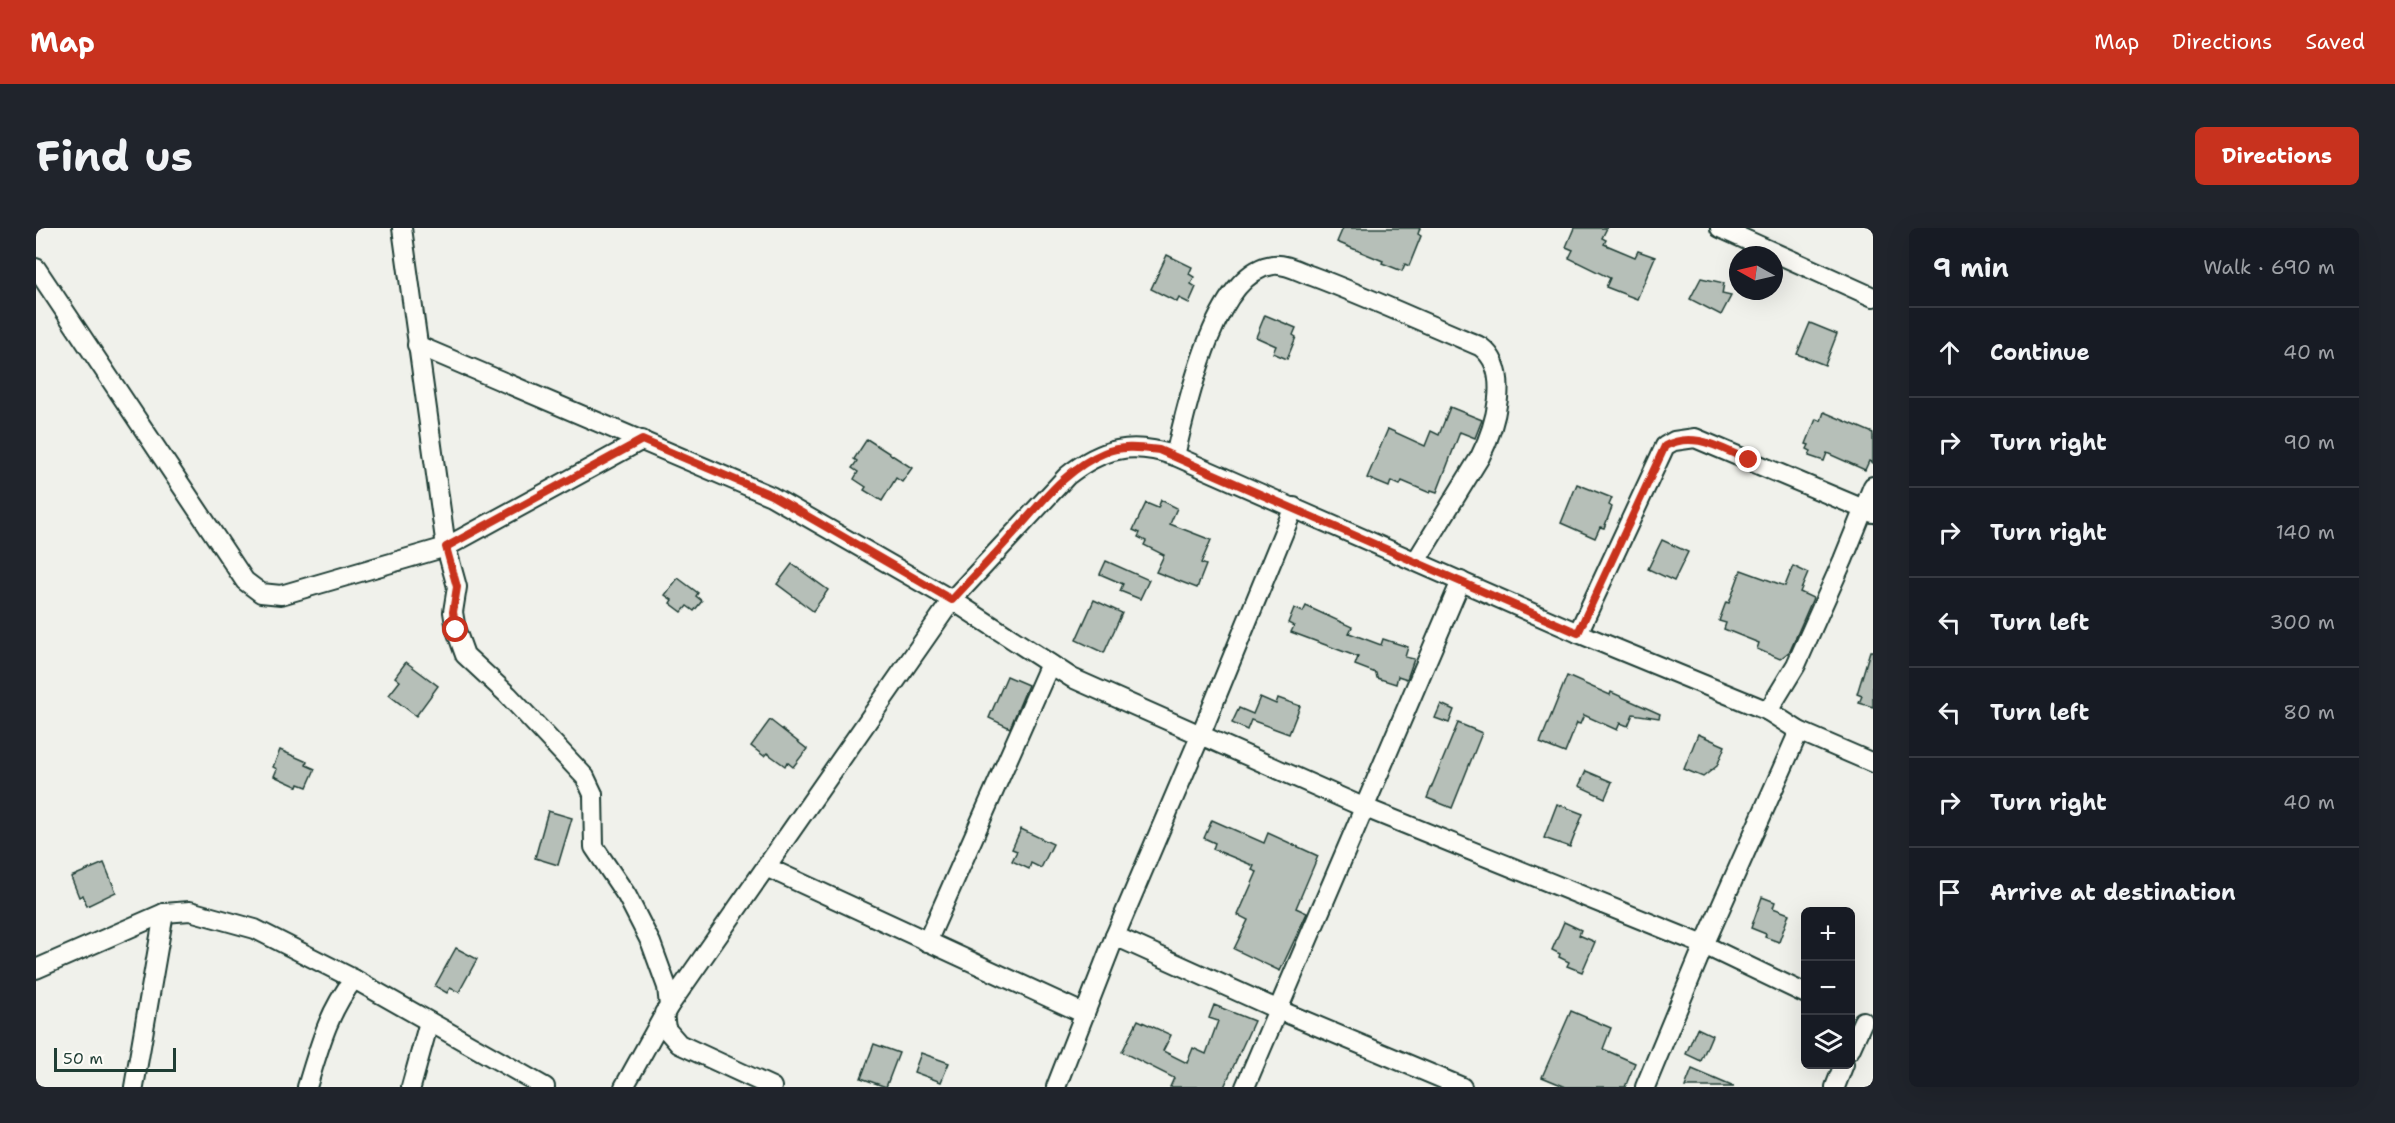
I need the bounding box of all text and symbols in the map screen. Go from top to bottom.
text: Map [30,23,95,61]
text: Map [2094,28,2139,56]
text: Directions [2172,28,2272,56]
text: Saved [2305,28,2365,56]
button: Directions [2195,127,2359,185]
text: Find us [36,128,193,184]
north arrow [1729,246,1783,300]
text: 9 min [1933,250,2009,285]
text: Walk · 690 m [2203,254,2335,280]
icon: ahead [1933,336,1966,369]
text: Continue [1990,338,2090,367]
text: 40 m [2283,339,2335,365]
icon: right [1933,426,1966,459]
text: Turn right [1990,428,2107,457]
text: 90 m [2283,429,2335,455]
route end [1735,446,1761,472]
icon: right [1933,516,1966,549]
text: Turn right [1990,518,2107,547]
text: 140 m [2276,519,2335,545]
icon: left [1933,606,1966,639]
text: Turn left [1990,608,2089,637]
text: 300 m [2269,609,2335,635]
route start [442,616,468,642]
icon: left [1933,696,1966,729]
text: Turn left [1990,698,2089,727]
text: 80 m [2283,699,2335,725]
icon: right [1933,786,1966,819]
text: Turn right [1990,788,2107,817]
text: 40 m [2283,789,2335,815]
icon: arrive [1933,876,1966,909]
text: Arrive at destination [1990,878,2236,907]
map controls [1801,907,1855,1069]
button: + [1801,907,1855,961]
button: − [1801,961,1855,1015]
button: layers [1801,1015,1855,1069]
scale bar [54,1045,176,1072]
text: 50 m [63,1048,103,1069]

